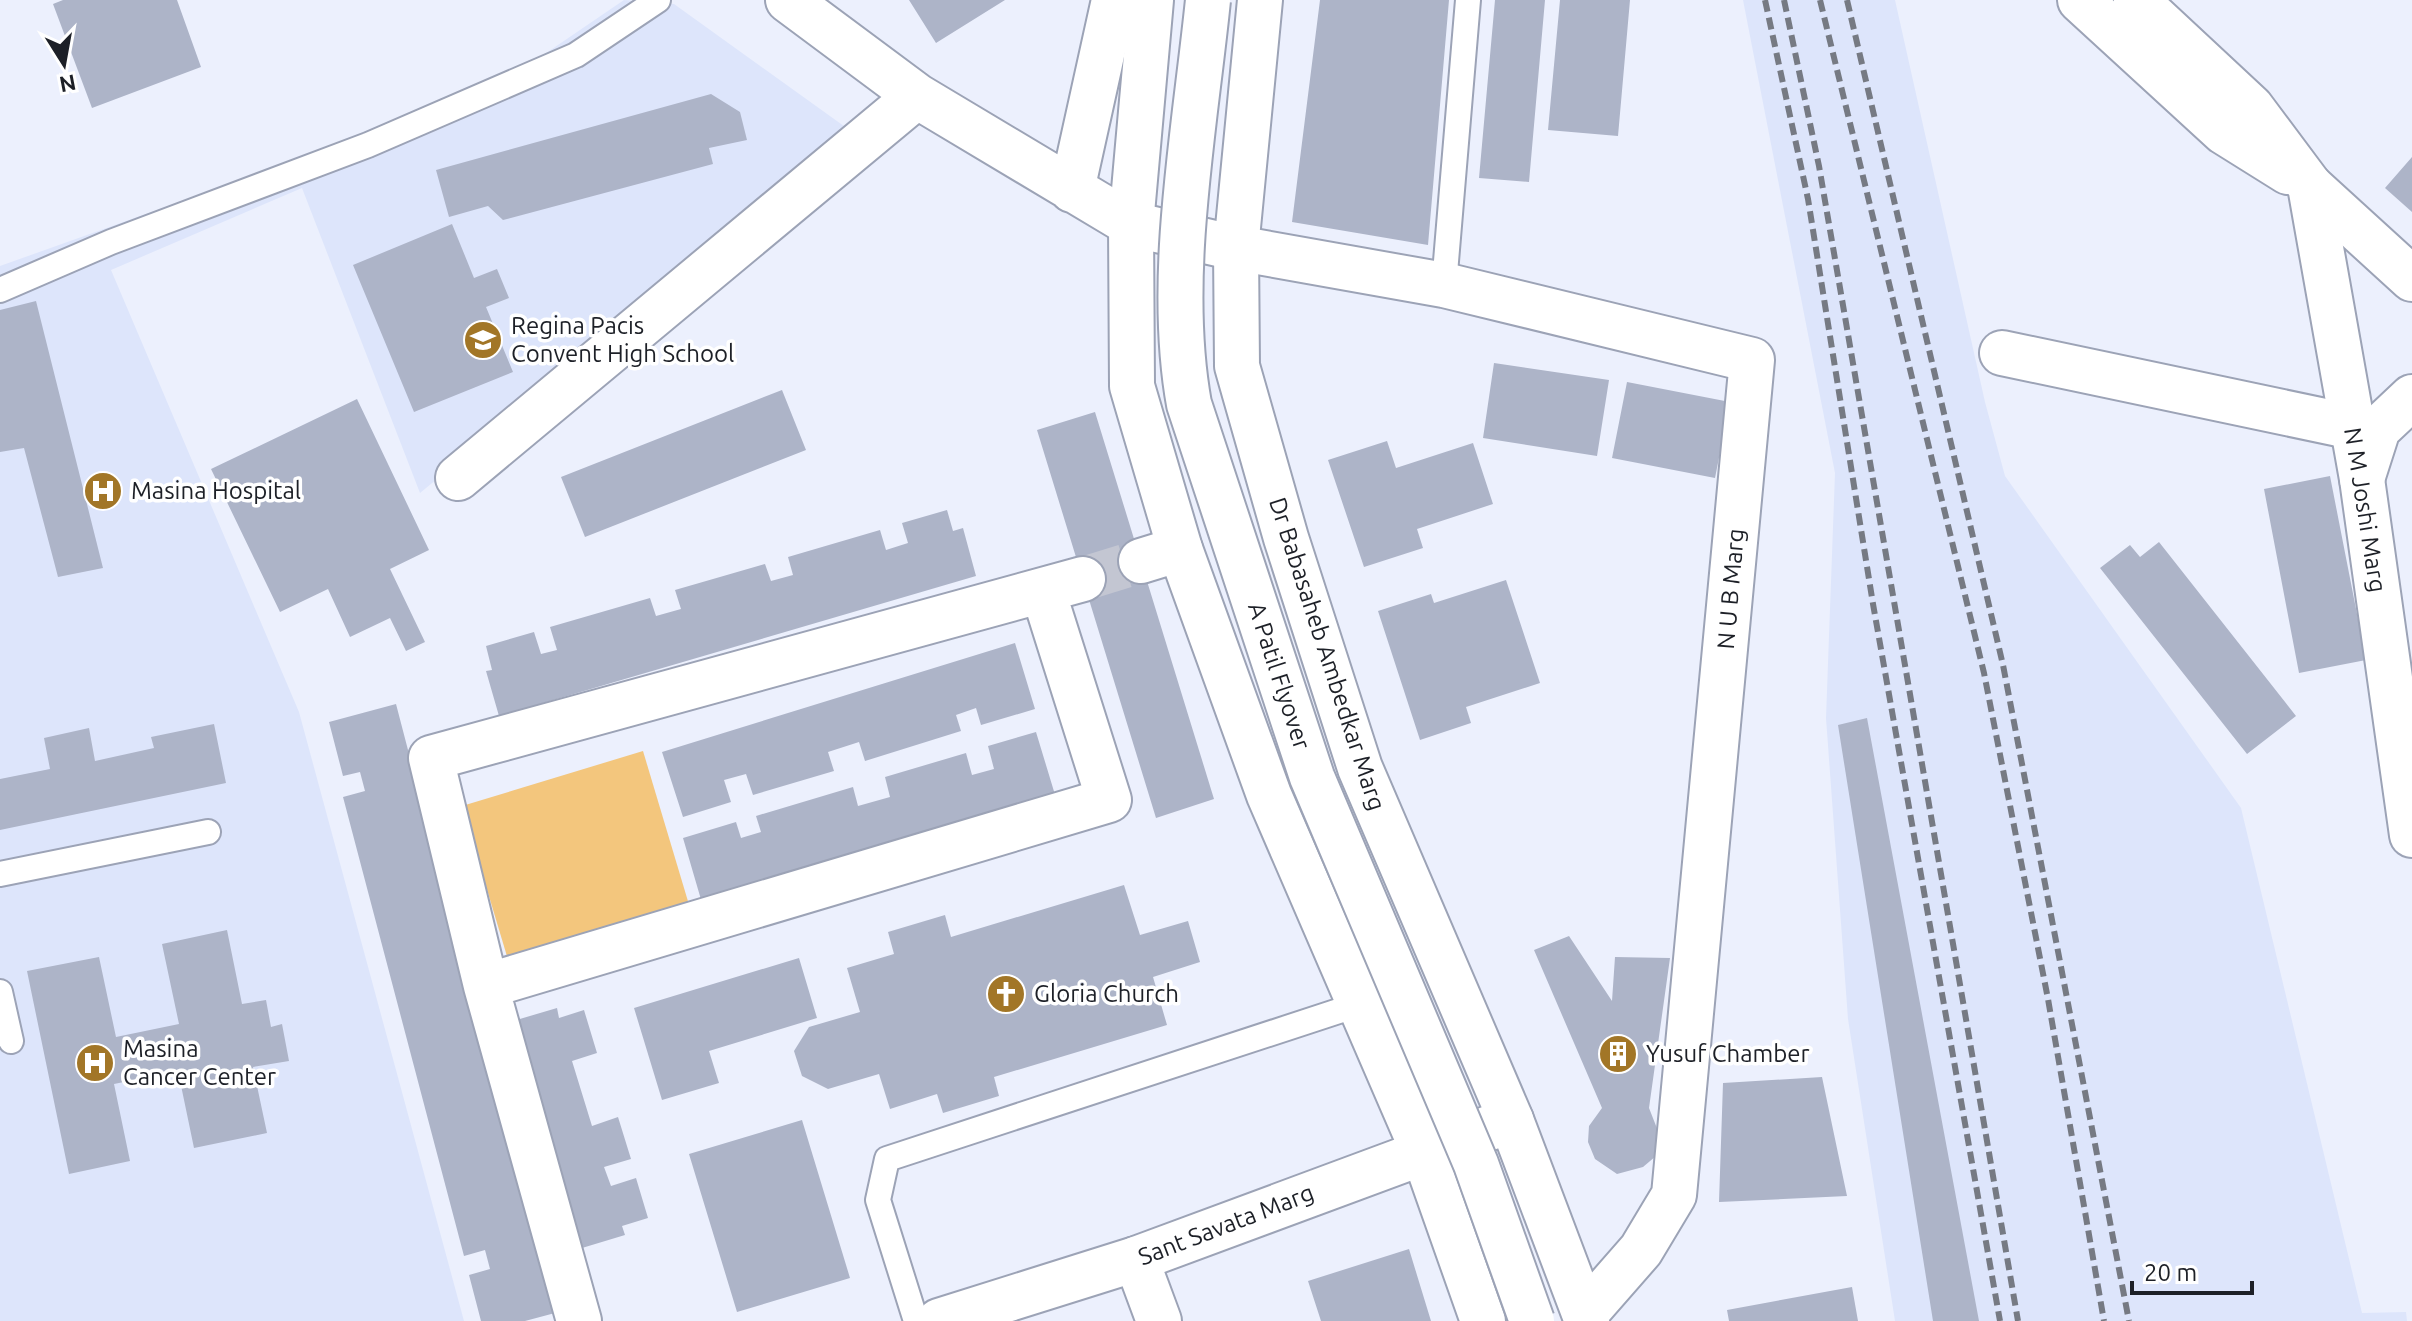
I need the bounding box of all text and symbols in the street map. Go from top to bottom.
north arrow [24,24,104,104]
text: N [57,70,78,98]
place label: Regina Pacis Convent High School [511,312,734,367]
school or university icon: Regina Pacis Convent High School [462,319,504,361]
street label: N M Joshi Marg [2339,426,2392,594]
hospital icon: Masina Hospital [82,470,124,512]
place label: Masina Hospital [131,477,301,504]
street label: Dr Babasaheb Ambedkar Marg [1264,494,1391,814]
street label: N U B Marg [1712,527,1749,651]
street label: A Patil Flyover [1243,599,1316,753]
church icon: Gloria Church [985,973,1027,1015]
place label: Gloria Church [1034,980,1179,1007]
building icon: Yusuf Chamber [1597,1033,1639,1075]
place label: Masina Cancer Center [123,1035,276,1090]
place label: Yusuf Chamber [1646,1040,1810,1067]
hospital icon: Masina Cancer Center [74,1042,116,1084]
street label: Sant Savata Marg [1134,1179,1317,1270]
scale bar [2132,1245,2252,1295]
text: 20 m [2144,1259,2197,1286]

